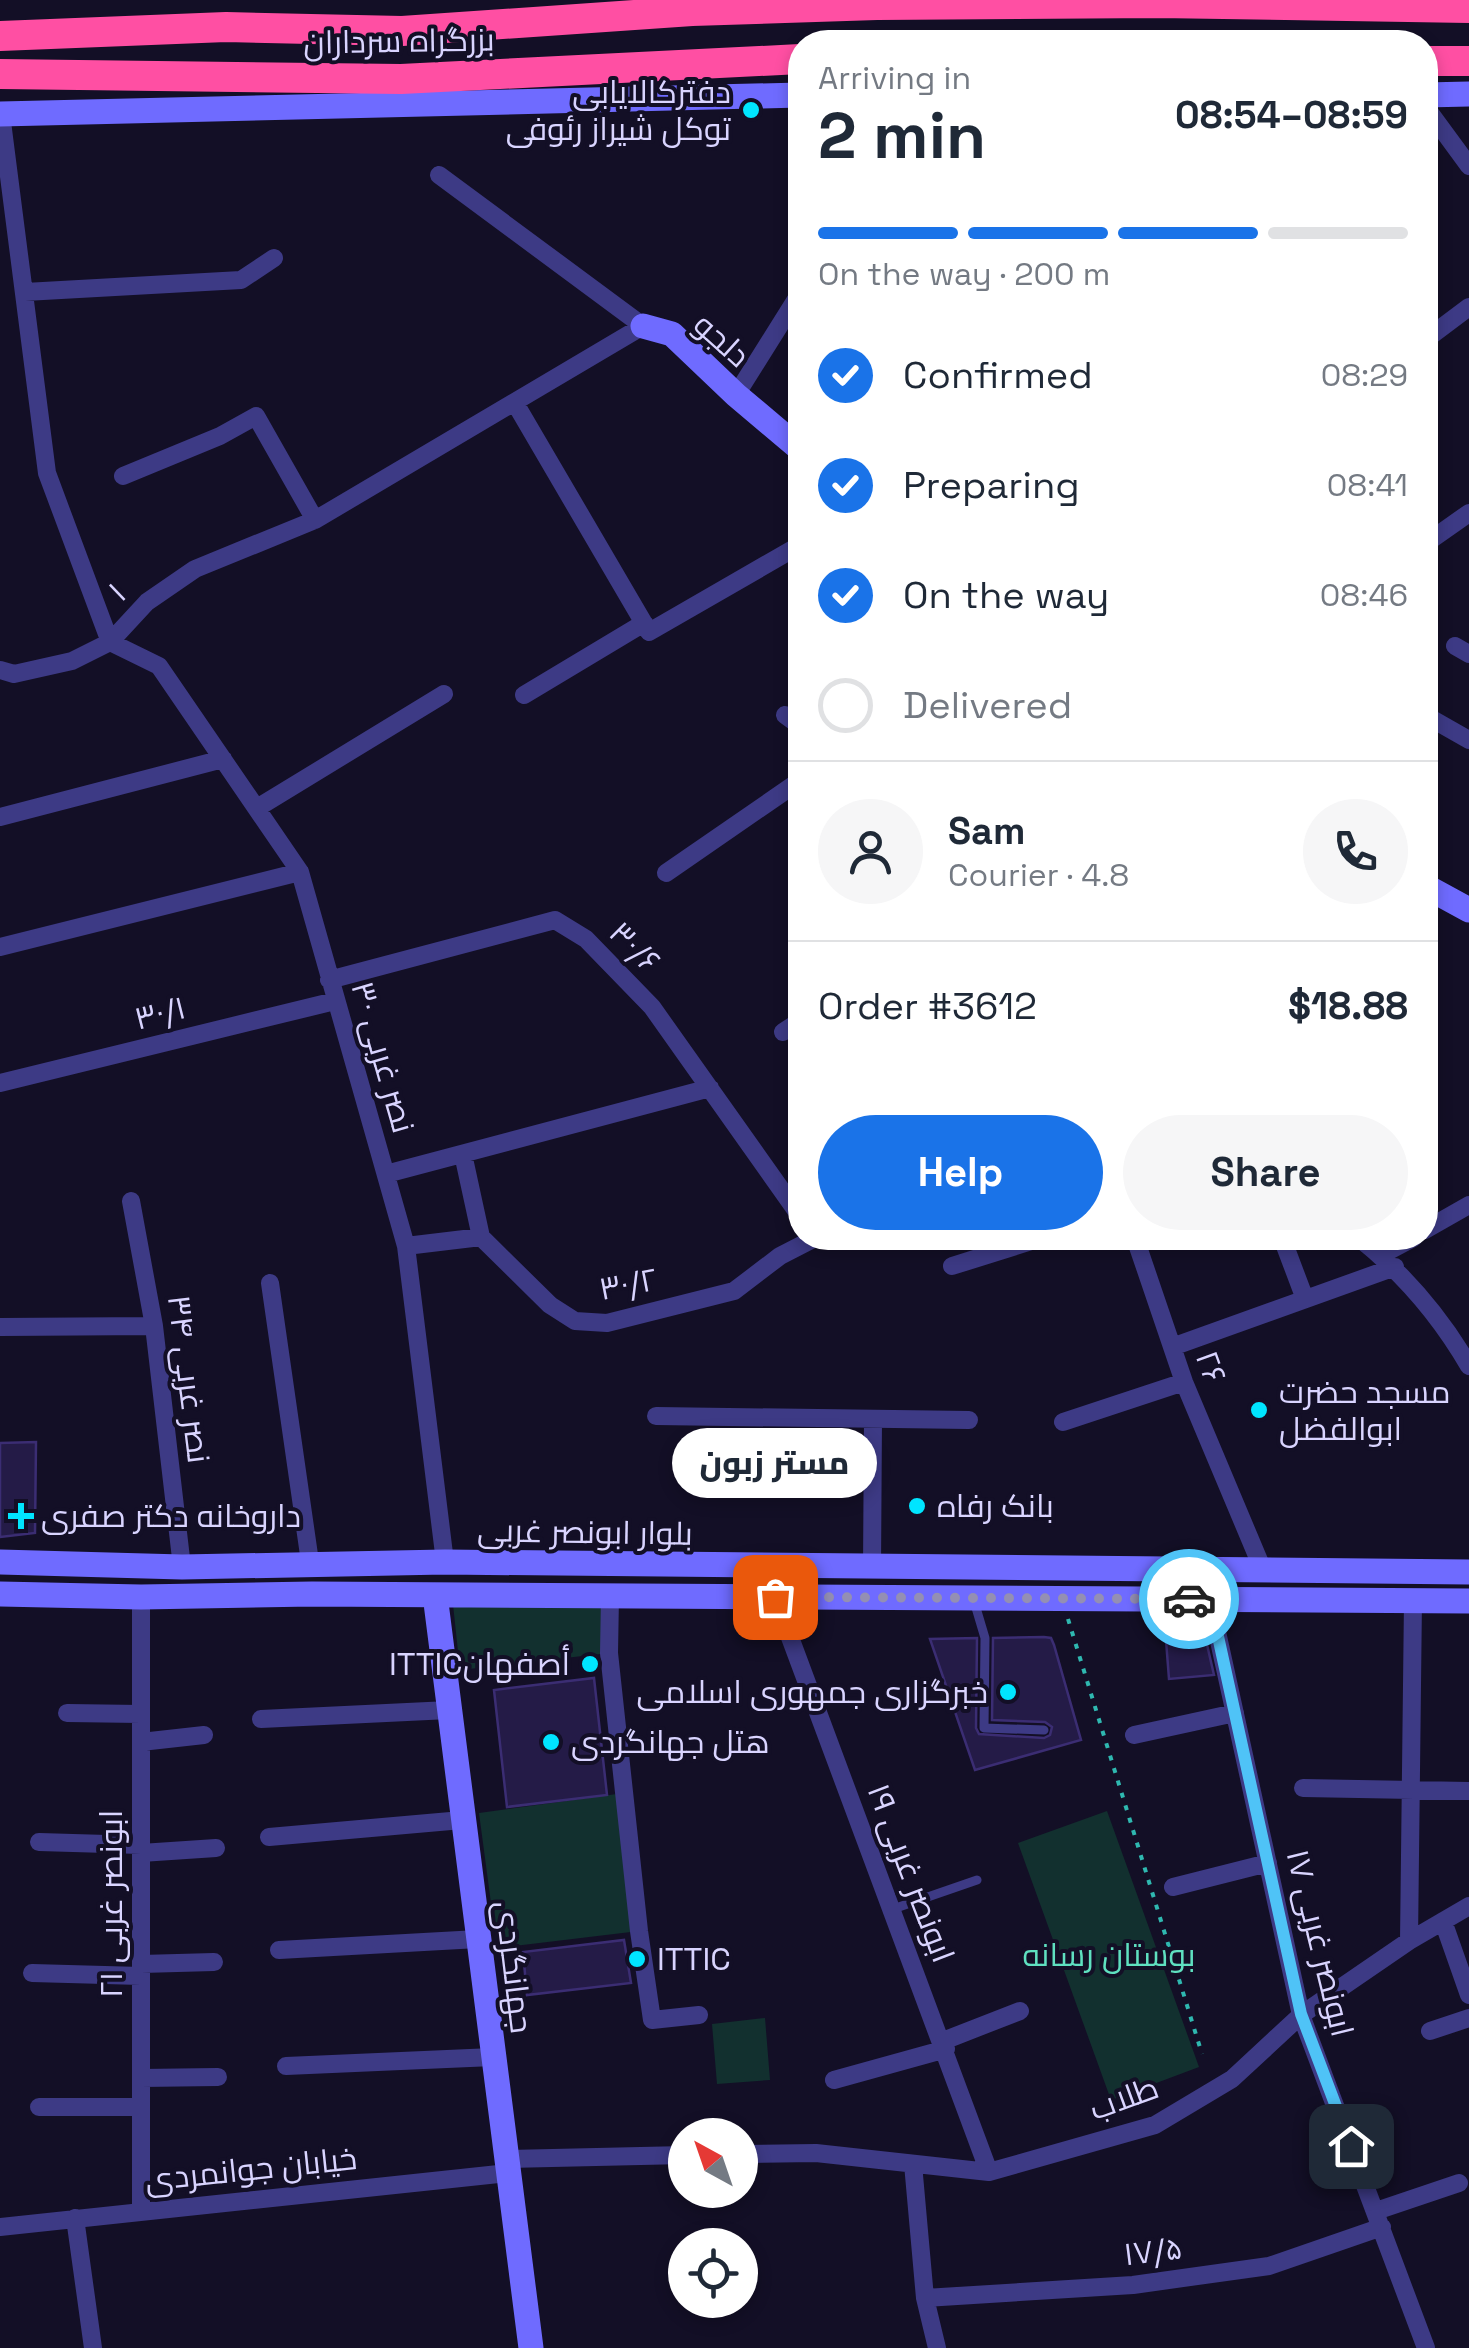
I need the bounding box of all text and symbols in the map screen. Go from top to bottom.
street label: بزرگراه سرداران [303,19,495,63]
text: Arriving in [818,58,971,98]
place label: دفترکالایابی توکل شیراز رئوفی [506,72,731,149]
text: 08:54–08:59 [1175,91,1408,139]
text: 2 min [818,94,986,177]
marker: دفترکالایابی توکل شیراز رئوفی [740,99,762,121]
text: On the way · 200 m [818,254,1110,294]
street label: دلجو [686,304,758,376]
icon: check [818,348,873,403]
text: Confirmed [903,351,1093,399]
text: 08:29 [1321,355,1408,395]
icon: check [818,458,873,513]
text: Preparing [903,461,1080,509]
text: 08:41 [1327,465,1408,505]
icon: check [818,568,873,623]
text: On the way [903,571,1109,619]
street label: ۱ [100,574,134,610]
text: 08:46 [1320,575,1408,615]
text: Delivered [903,681,1072,729]
button: person [818,799,923,904]
button: phone [1303,799,1408,904]
text: Sam [948,807,1025,855]
text: Courier · 4.8 [948,855,1129,895]
street label: ۳۰/۶ [601,913,669,981]
street label: نصر غربی ۳۰ [342,977,424,1137]
text: Order #3612 [818,982,1037,1030]
text: $18.88 [1288,982,1408,1030]
street label: ۳۰/۱ [130,987,190,1039]
button: Help [818,1115,1103,1230]
button: Share [1123,1115,1408,1230]
street label: ۳۰/۲ [596,1259,660,1309]
street label: نصر غربی ۳۴ [159,1293,219,1465]
street label: ۲۶ [1187,1345,1235,1389]
place label: مسجد حضرت ابوالفضل [1279,1372,1451,1449]
marker: مسجد حضرت ابوالفضل [1248,1399,1270,1421]
callout: مستر زبون [672,1427,878,1497]
text: مستر زبون [700,1443,849,1483]
place label: بانک رفاه [937,1486,1054,1526]
marker: بانک رفاه [906,1495,928,1517]
place label: داروخانه دکتر صفری [41,1496,301,1536]
marker: داروخانه دکتر صفری [10,1505,32,1527]
street label: بلوار ابونصر غربی [477,1510,693,1554]
courier [1139,1549,1239,1649]
pin [733,1555,818,1640]
icon: bag [748,1570,803,1625]
icon: car [1162,1572,1217,1627]
place label: ITTICأصفهان [389,1644,570,1684]
marker: ITTICأصفهان [579,1653,601,1675]
place label: خبرگزاری جمهوری اسلامی [636,1672,988,1712]
marker: خبرگزاری جمهوری اسلامی [997,1681,1019,1703]
place label: هتل جهانگردی [571,1722,770,1762]
marker: هتل جهانگردی [540,1731,562,1753]
street label: ابونصر غربی ۱۹ [859,1778,963,1968]
street label: ابونصر غربی ۲۱ [91,1810,131,1998]
street label: ابونصر غربی ۱۷ [1277,1845,1363,2041]
street label: جهانگردی [486,1898,542,2036]
park label: بوستان رسانه [1022,1935,1196,1975]
place label: ITTIC [657,1939,731,1979]
marker: ITTIC [626,1948,648,1970]
street label: طلاب [1084,2067,1164,2129]
pin [1309,2104,1394,2189]
north arrow [668,2118,758,2208]
map controls [668,2118,758,2318]
icon: home [1324,2119,1379,2174]
street label: خیابان جوانمردی [143,2138,359,2200]
button: locate [668,2228,758,2318]
street label: ۱۷/۵ [1121,2228,1185,2274]

